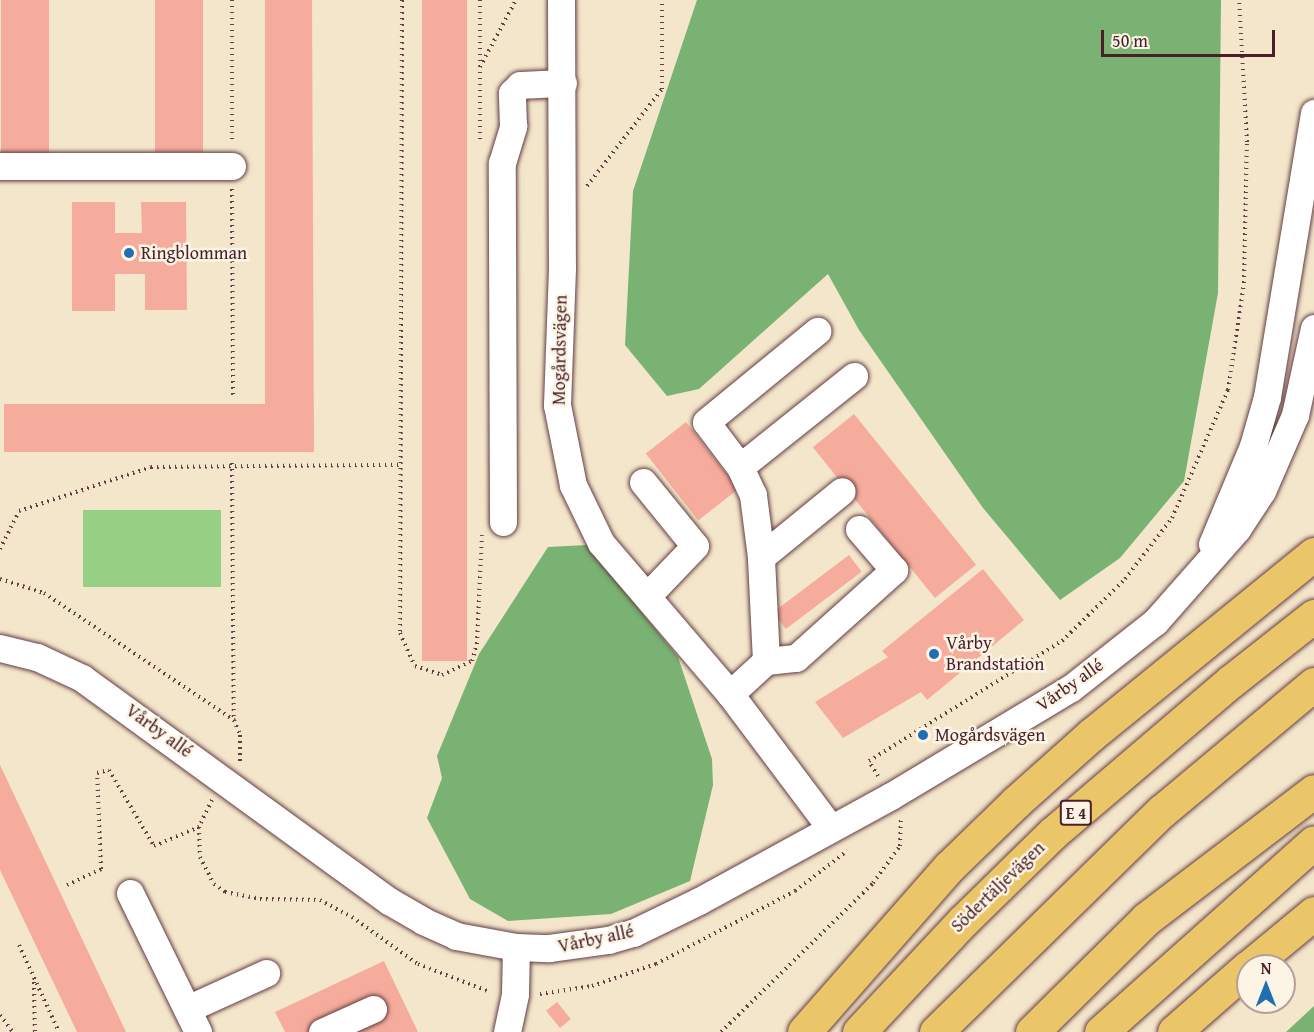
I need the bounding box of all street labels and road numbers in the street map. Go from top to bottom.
street label: Mogårdsvägen [548,295,572,405]
street label: Vårby allé [1032,654,1108,716]
street label: Vårby allé [121,700,197,762]
road number: E 4 [1060,800,1092,826]
street label: Södertäljevägen [947,837,1049,937]
street label: Vårby allé [556,920,636,958]

